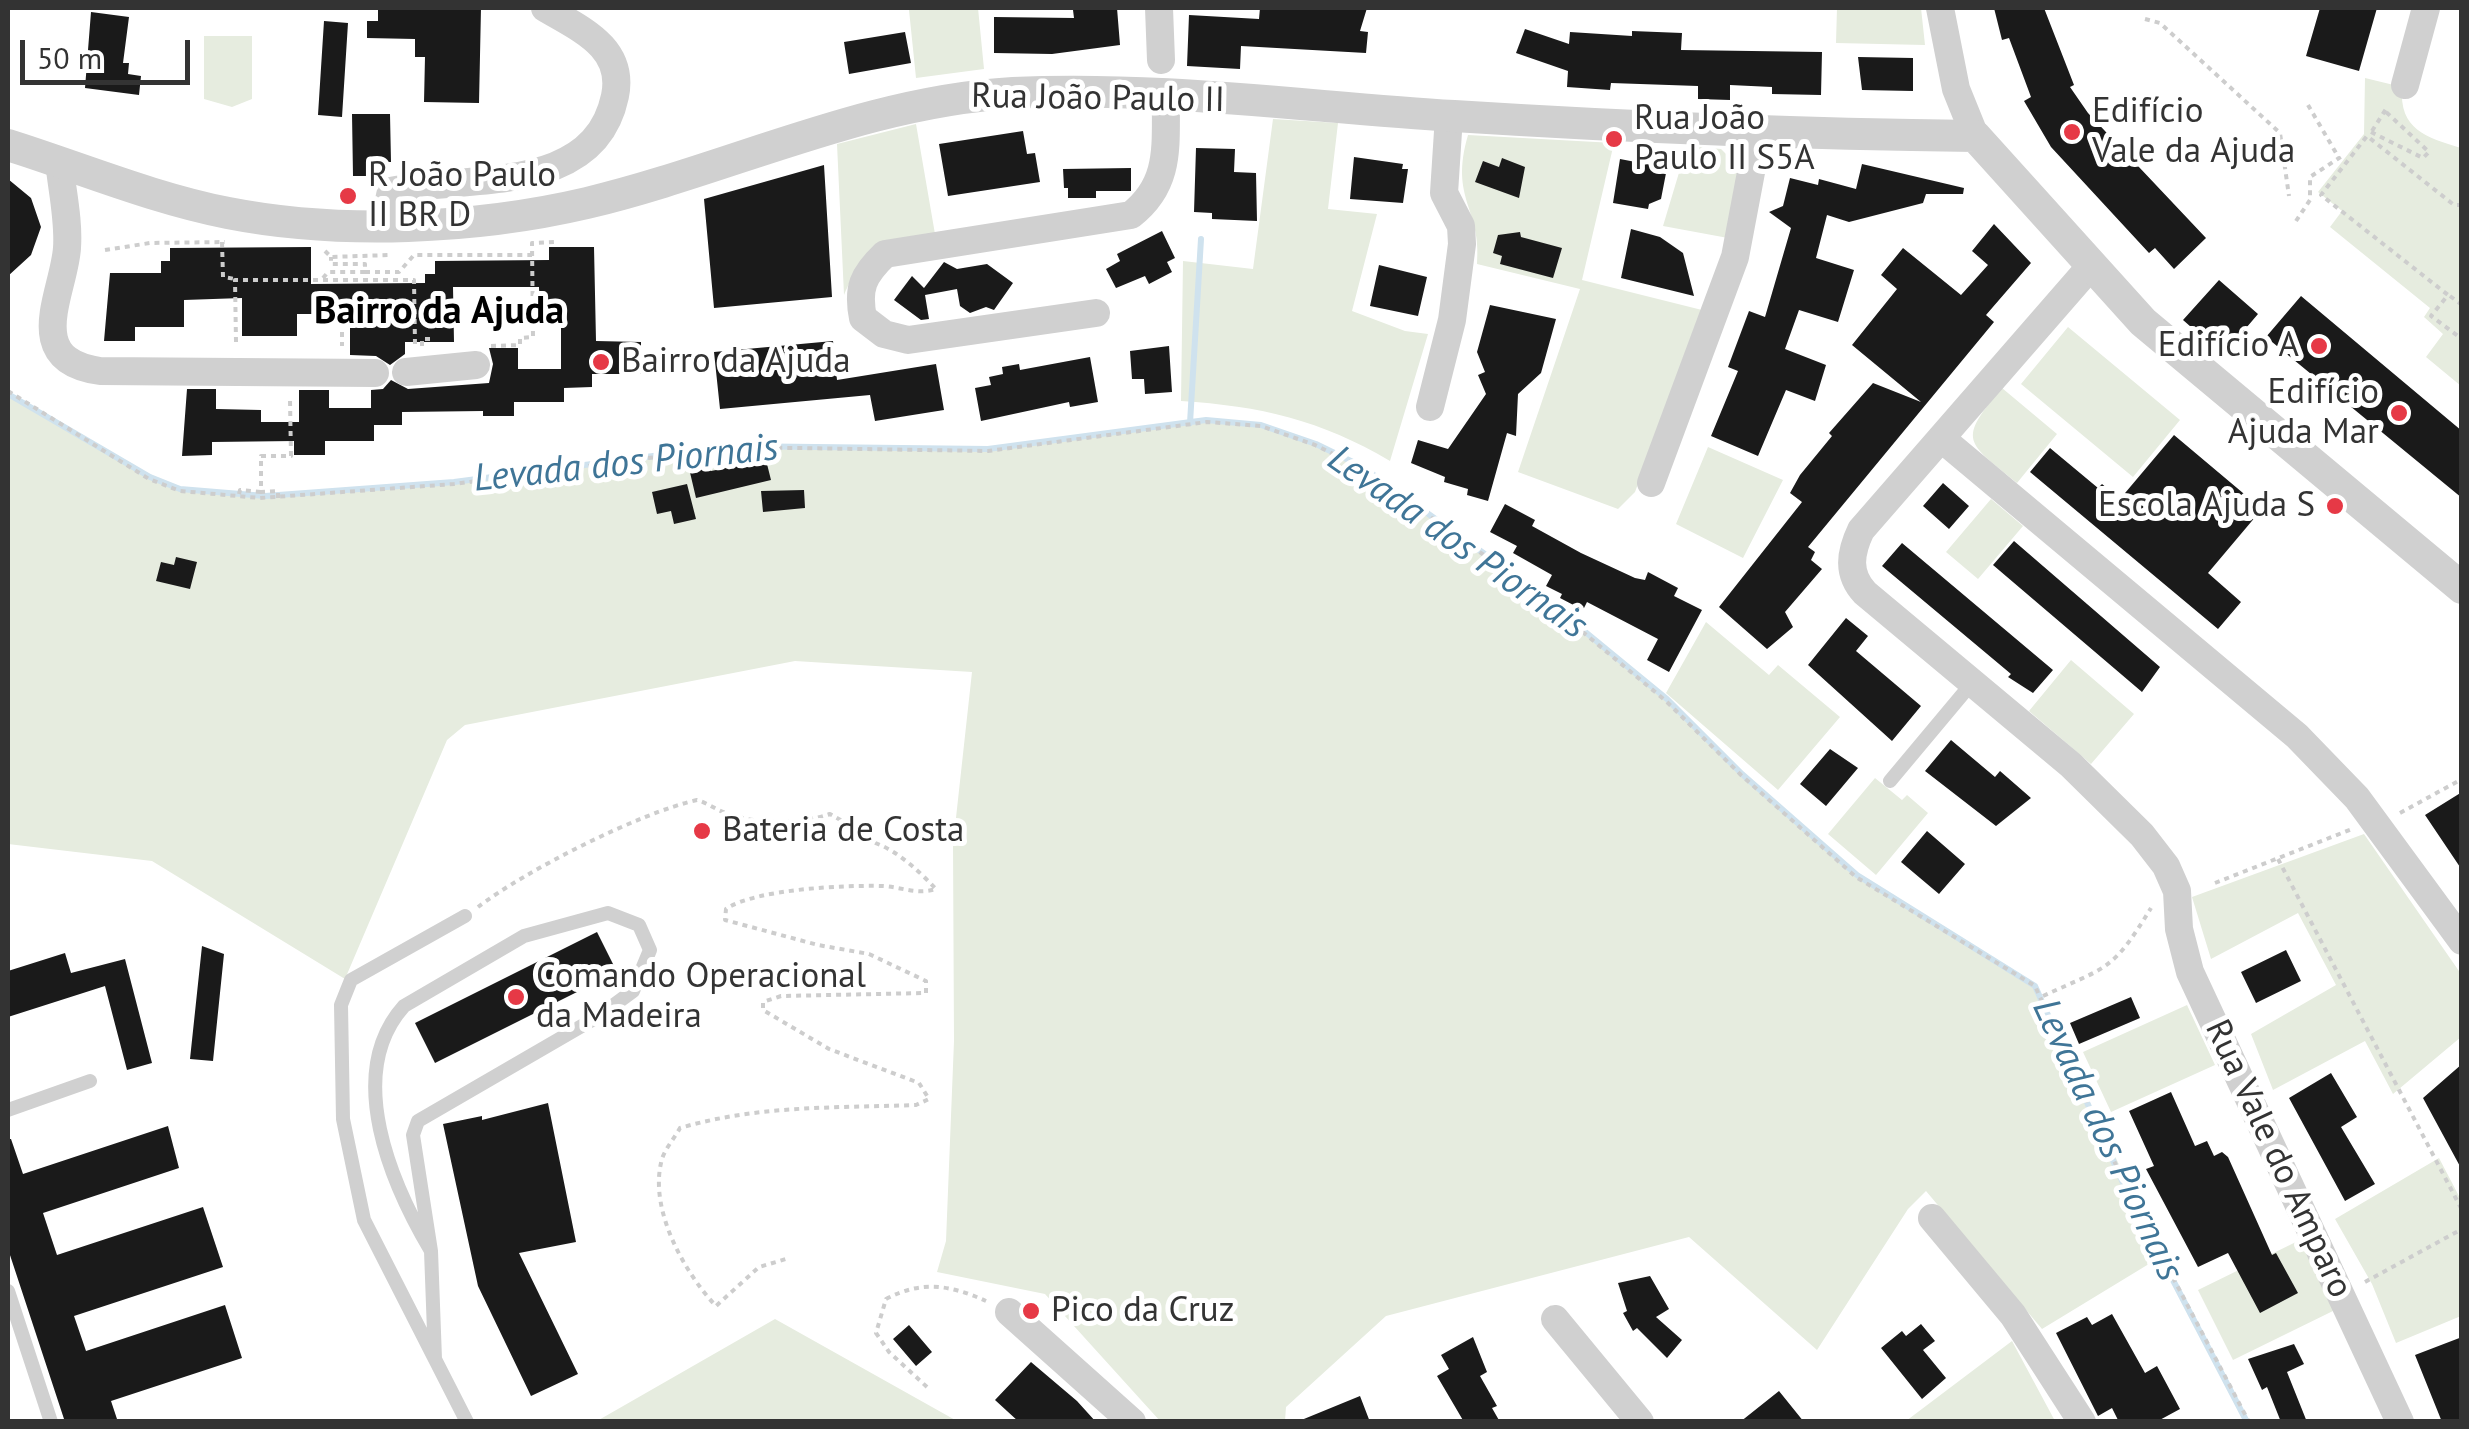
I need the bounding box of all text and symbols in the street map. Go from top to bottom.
scale bar [25,20,195,82]
text: 50 m [37,38,102,77]
street label: Rua João Paulo II [971,76,1225,122]
place label: Edifício Vale da Ajuda [2092,91,2295,173]
place label: Rua João Paulo II S5A [1634,98,1815,180]
marker: Edifício Vale da Ajuda [2061,121,2083,143]
marker: Rua João Paulo II S5A [1603,128,1625,150]
place label: R João Paulo II BR D [368,155,556,237]
marker: R João Paulo II BR D [337,185,359,207]
district label: Bairro da Ajuda [314,289,564,335]
place label: Edifício A [2158,325,2299,367]
marker: Edifício A [2308,335,2330,357]
place label: Bairro da Ajuda [621,341,850,383]
marker: Bairro da Ajuda [590,351,612,373]
place label: Edifício Ajuda Mar [2228,372,2379,454]
marker: Edifício Ajuda Mar [2388,402,2410,424]
water label: Levada dos Piornais [471,425,781,503]
water label: Levada dos Piornais [1319,437,1595,649]
place label: Escola Ajuda S [2098,485,2315,527]
marker: Escola Ajuda S [2324,495,2346,517]
place label: Bateria de Costa [722,810,964,852]
marker: Bateria de Costa [691,820,713,842]
place label: Comando Operacional da Madeira [536,956,866,1038]
marker: Comando Operacional da Madeira [505,986,527,1008]
water label: Levada dos Piornais [2022,992,2192,1288]
street label: Rua Vale do Amparo [2195,1013,2361,1305]
place label: Pico da Cruz [1051,1290,1234,1332]
marker: Pico da Cruz [1020,1300,1042,1322]

